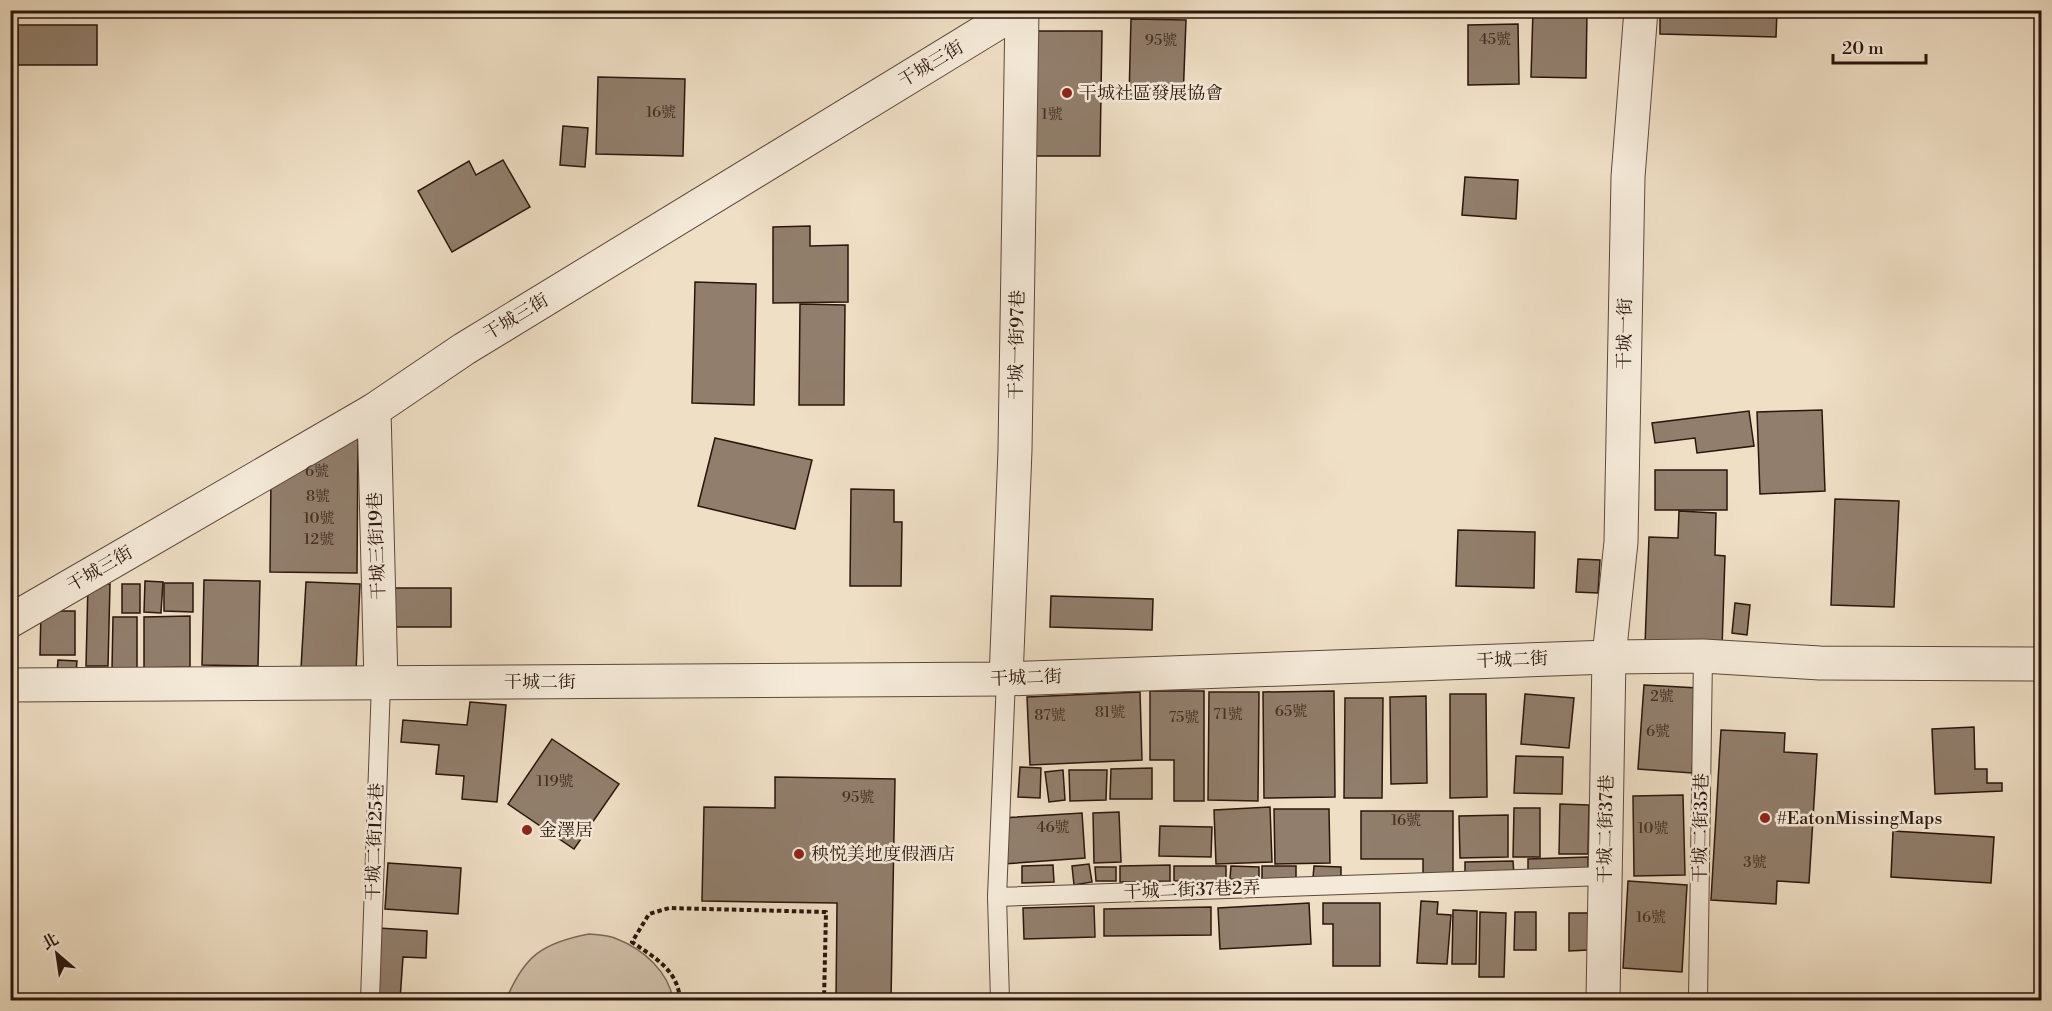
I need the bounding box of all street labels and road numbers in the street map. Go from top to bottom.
street label: 干城三街 [894,36,968,92]
street label: 干城三街 [479,289,553,345]
street label: 干城一街97巷 [1005,290,1029,400]
street label: 干城一街 [1613,298,1637,370]
street label: 干城三街19巷 [364,492,390,600]
street label: 干城三街 [63,541,137,597]
street label: 干城二街 [1476,647,1548,673]
street label: 干城二街 [990,665,1062,691]
street label: 干城二街 [504,671,576,694]
street label: 干城二街35巷 [1689,773,1713,883]
street label: 干城二街37巷 [1594,774,1618,884]
street label: 干城二街125巷 [361,782,389,902]
street label: 干城二街37巷2弄 [1123,876,1261,904]

